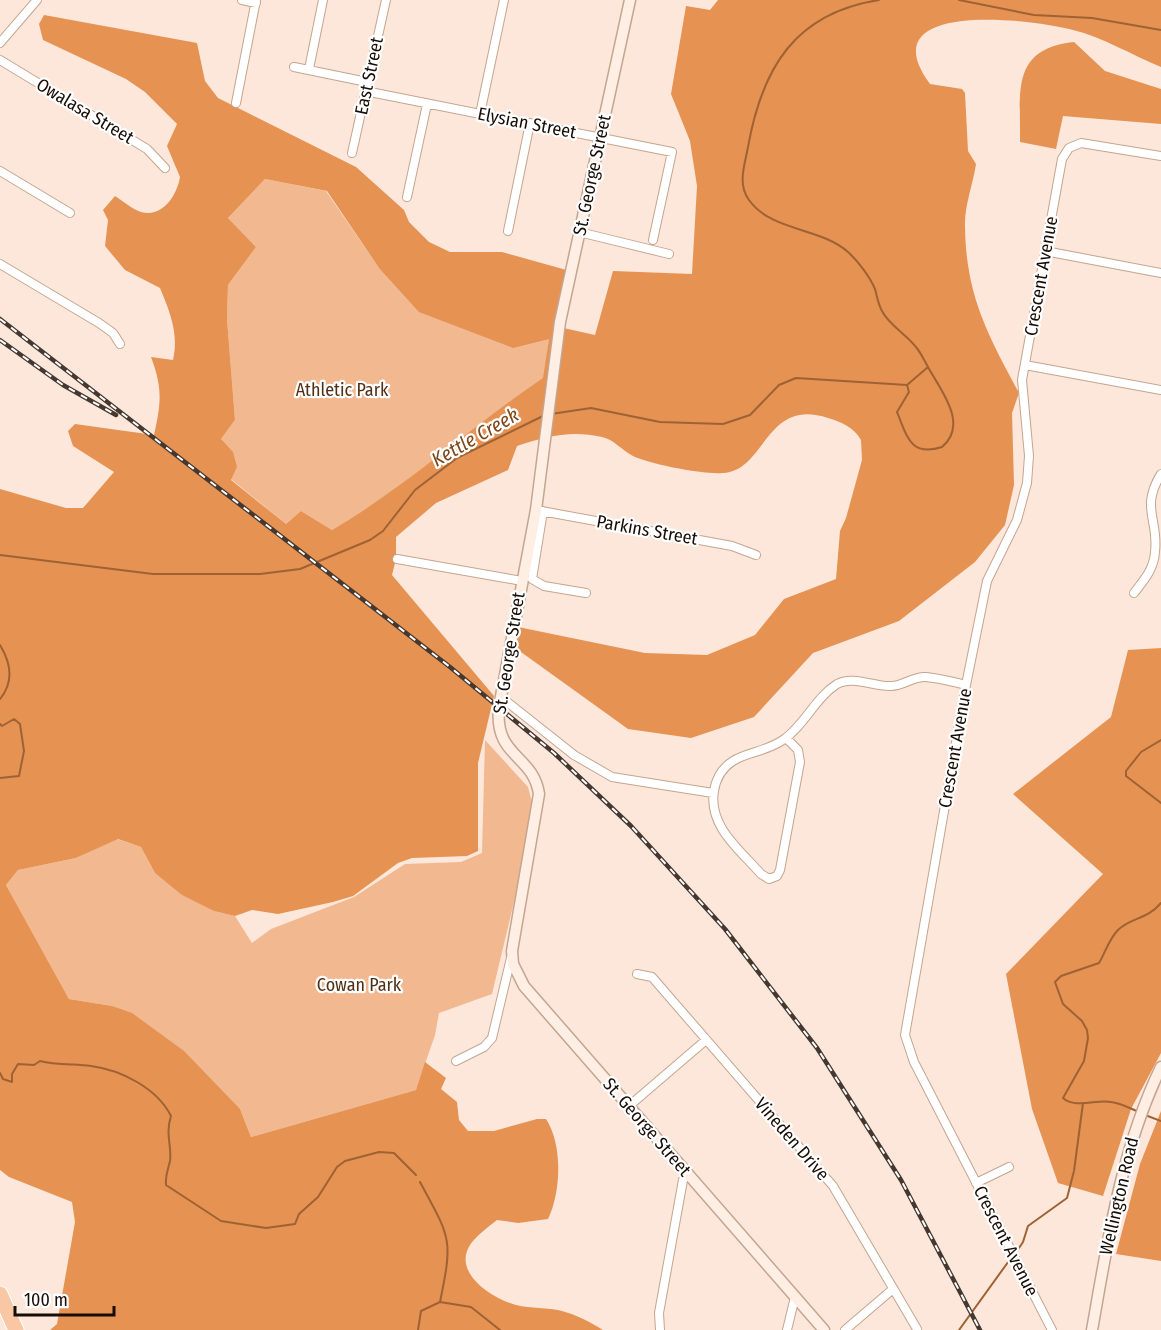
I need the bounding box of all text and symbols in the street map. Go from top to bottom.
street label: East Street [350,35,388,117]
street label: Owalasa Street [32,73,138,149]
street label: Elysian Street [476,103,578,143]
street label: St. George Street [568,112,616,238]
street label: Crescent Avenue [1020,214,1062,338]
park label: Athletic Park [296,379,389,401]
water label: Kettle Creek [427,402,523,472]
street label: Parkins Street [595,510,699,550]
street label: St. George Street [488,590,530,716]
street label: Crescent Avenue [934,686,976,810]
park label: Cowan Park [317,974,402,996]
street label: St. George Street [598,1073,696,1181]
street label: Vineden Drive [750,1093,834,1185]
street label: Wellington Road [1095,1135,1143,1257]
street label: Crescent Avenue [969,1182,1043,1300]
scale bar [15,1279,114,1317]
text: 100 m [24,1289,68,1311]

